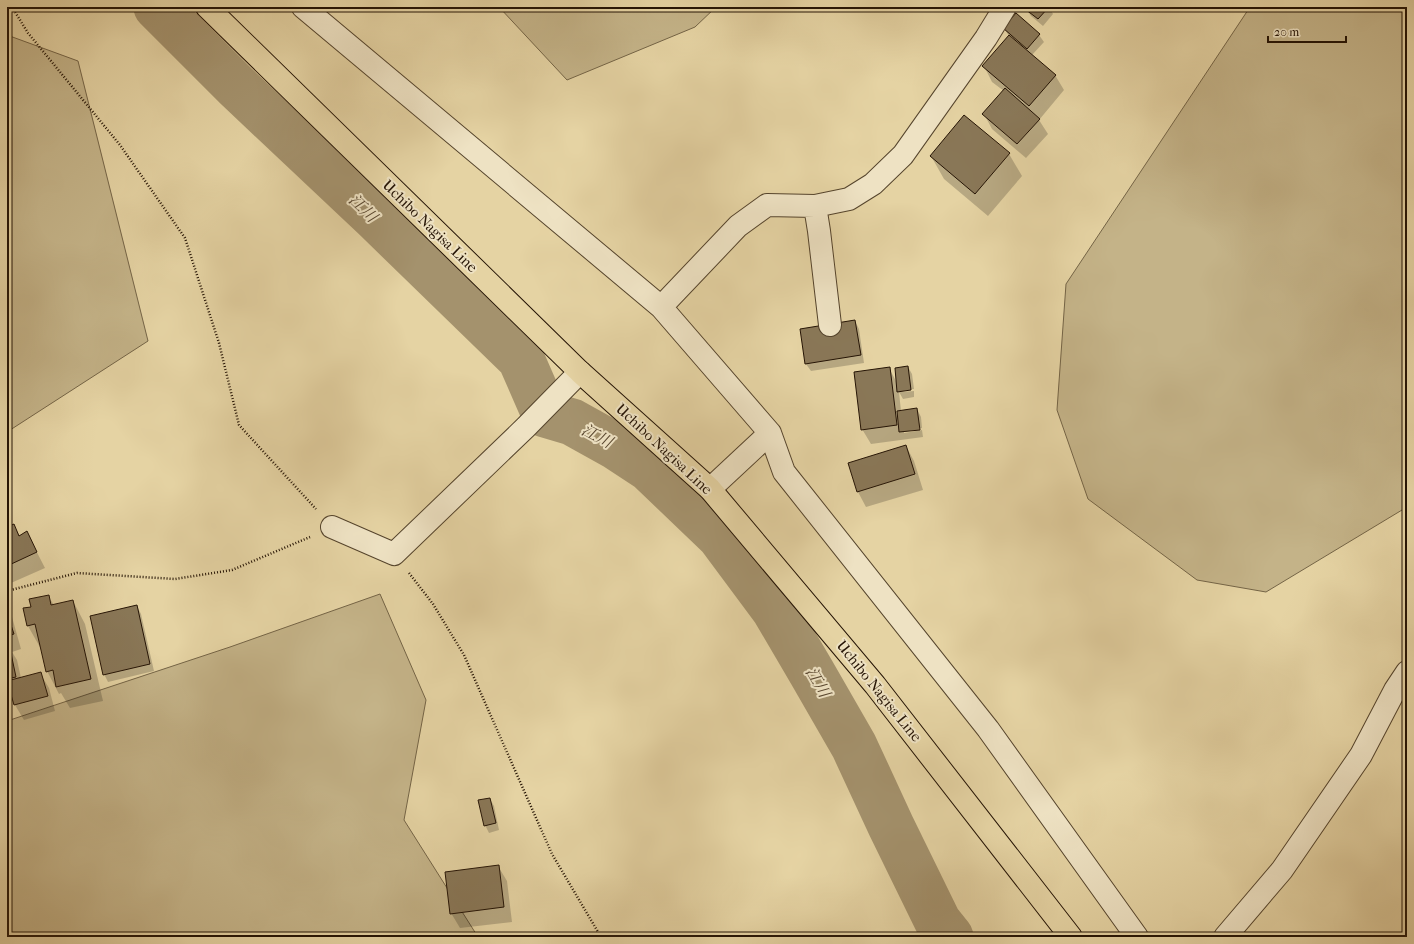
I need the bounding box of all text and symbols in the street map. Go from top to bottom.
scale bar [1268,18,1346,44]
text: 20 m [1274,25,1299,39]
street label: Uchibo Nagisa Line [379,176,482,276]
water label: 江川 [345,190,383,227]
street label: Uchibo Nagisa Line [612,400,716,499]
water label: 江川 [578,420,617,453]
street label: Uchibo Nagisa Line [833,637,926,746]
water label: 江川 [802,663,835,702]

